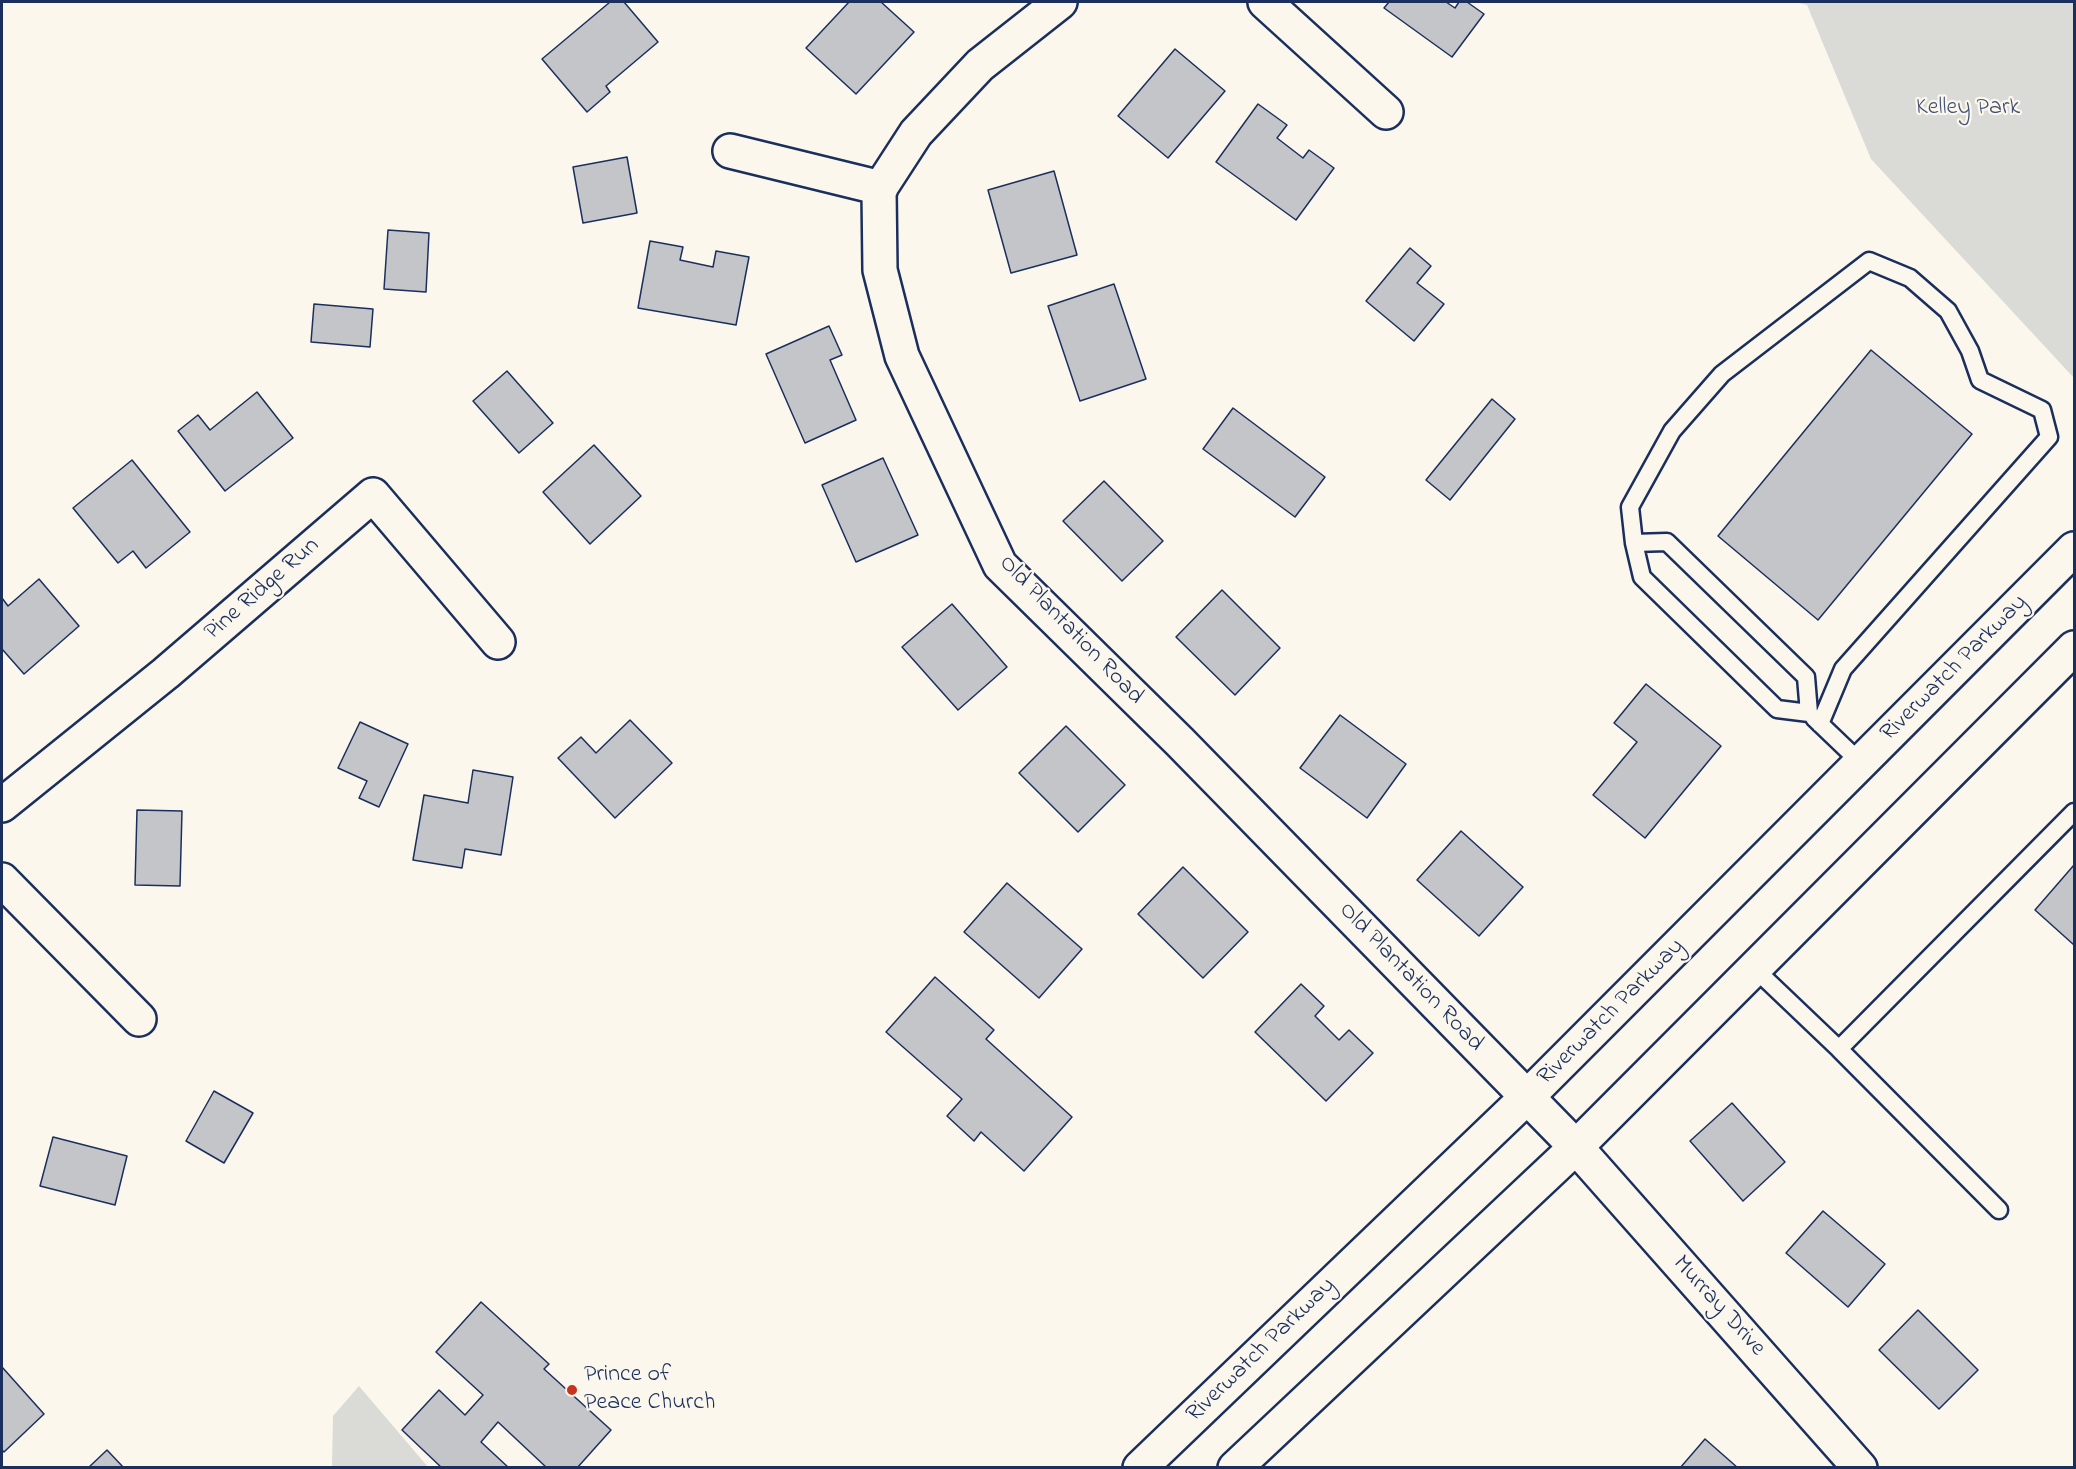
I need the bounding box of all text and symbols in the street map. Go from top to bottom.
park label: Kelley Park [1916,95,2020,123]
street label: Pine Ridge Run [200,532,326,648]
street label: Old Plantation Road [991,550,1149,712]
street label: Riverwatch Parkway [1876,590,2034,748]
street label: Old Plantation Road [1331,897,1489,1059]
street label: Riverwatch Parkway [1533,934,1691,1092]
street label: Murray Drive [1665,1251,1771,1363]
street label: Riverwatch Parkway [1181,1273,1343,1429]
place label: Prince of Peace Church [584,1362,715,1418]
marker: Prince of Peace Church [565,1383,579,1397]

